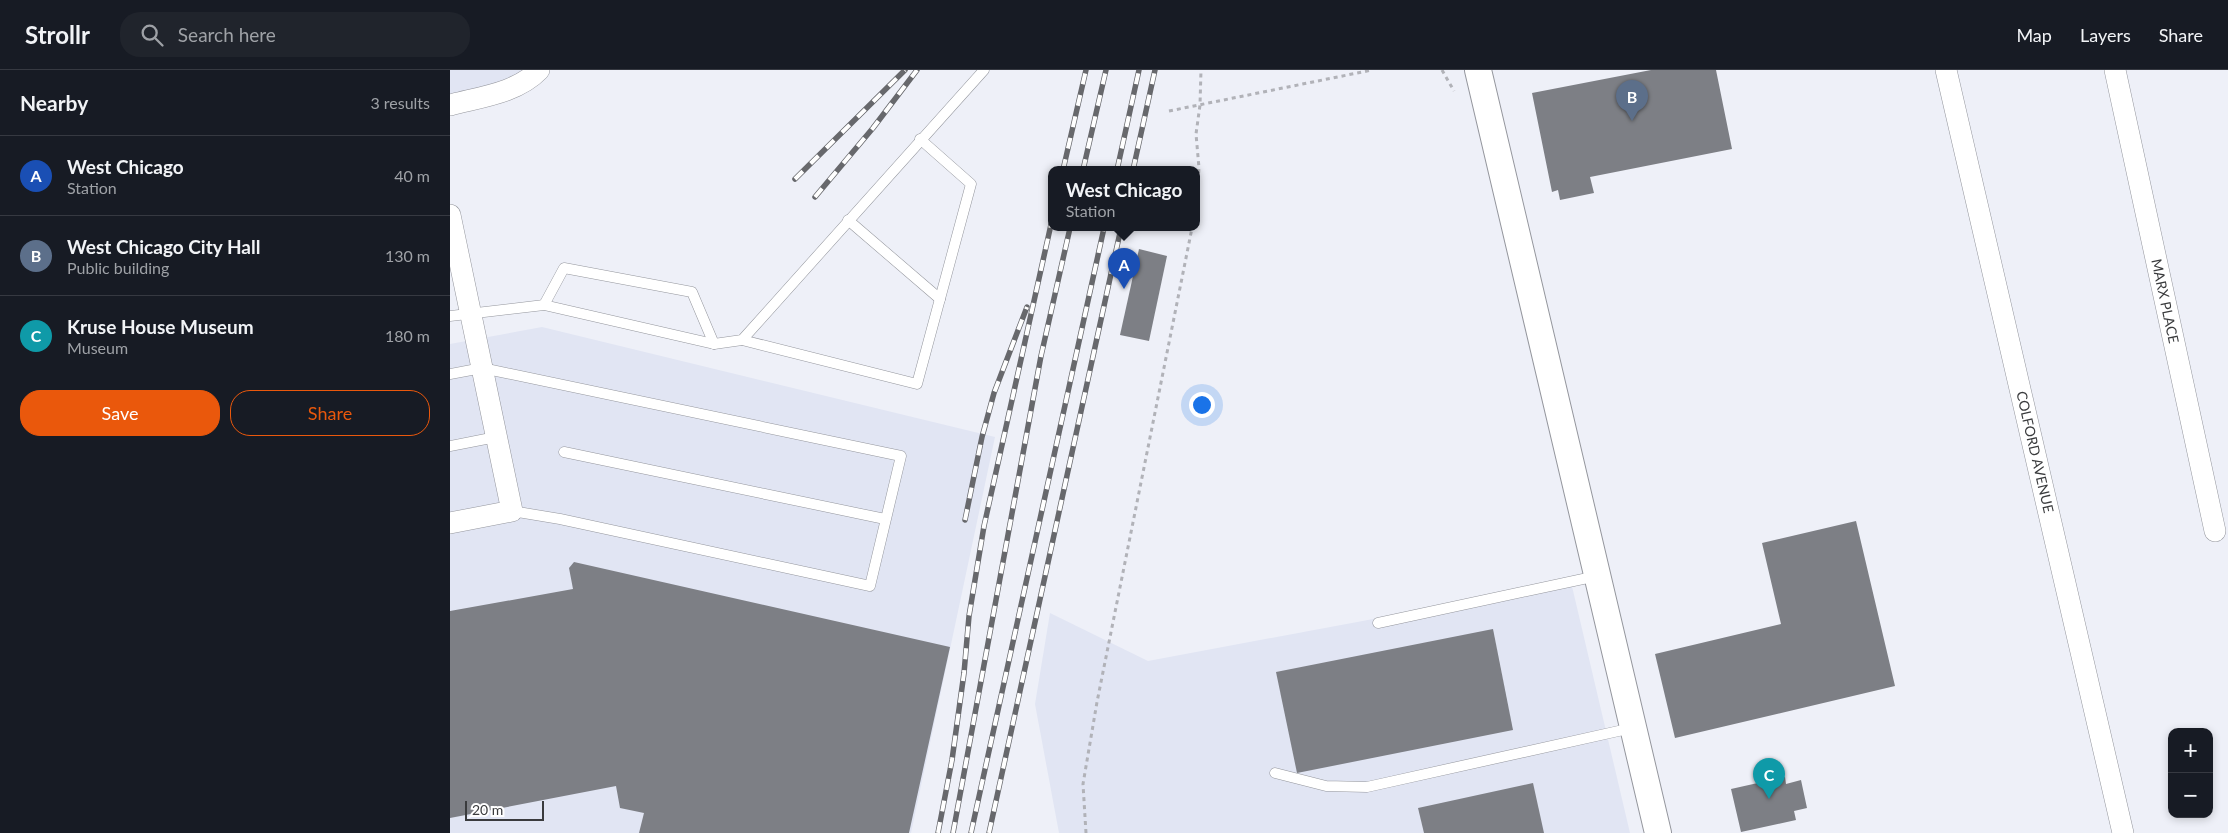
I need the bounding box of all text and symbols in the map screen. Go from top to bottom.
search box [120,12,470,57]
text: Strollr [25,20,90,49]
icon: search [138,21,166,49]
text: Search here [178,23,276,46]
text: Map [2016,24,2052,46]
text: Layers [2080,24,2131,46]
text: Share [2159,24,2203,46]
pin: B [1616,80,1648,121]
text: Nearby [20,90,88,115]
text: 3 results [370,93,430,112]
text: West Chicago [67,155,184,178]
text: A [30,166,42,185]
text: 40 m [394,166,430,185]
popup [1048,166,1200,231]
text: Station [67,178,117,197]
text: West Chicago [1066,178,1182,201]
text: Station [1066,201,1115,220]
text: West Chicago City Hall [67,235,260,258]
text: B [31,246,41,265]
text: 130 m [385,246,430,265]
pin: A [1108,248,1140,289]
street label: MARX PLACE [2148,257,2183,345]
text: Public building [67,258,169,277]
text: Kruse House Museum [67,315,254,338]
text: C [31,326,41,345]
text: 180 m [385,326,430,345]
text: Museum [67,338,128,357]
street label: COLFORD AVENUE [2013,389,2058,514]
button: Save [20,390,220,436]
button: Share [230,390,430,436]
your location [1189,392,1215,418]
map controls [2168,728,2213,818]
button: + [2168,728,2213,773]
pin: C [1753,758,1785,799]
button: − [2168,773,2213,818]
scale bar [465,798,544,821]
text: 20 m [472,801,503,818]

